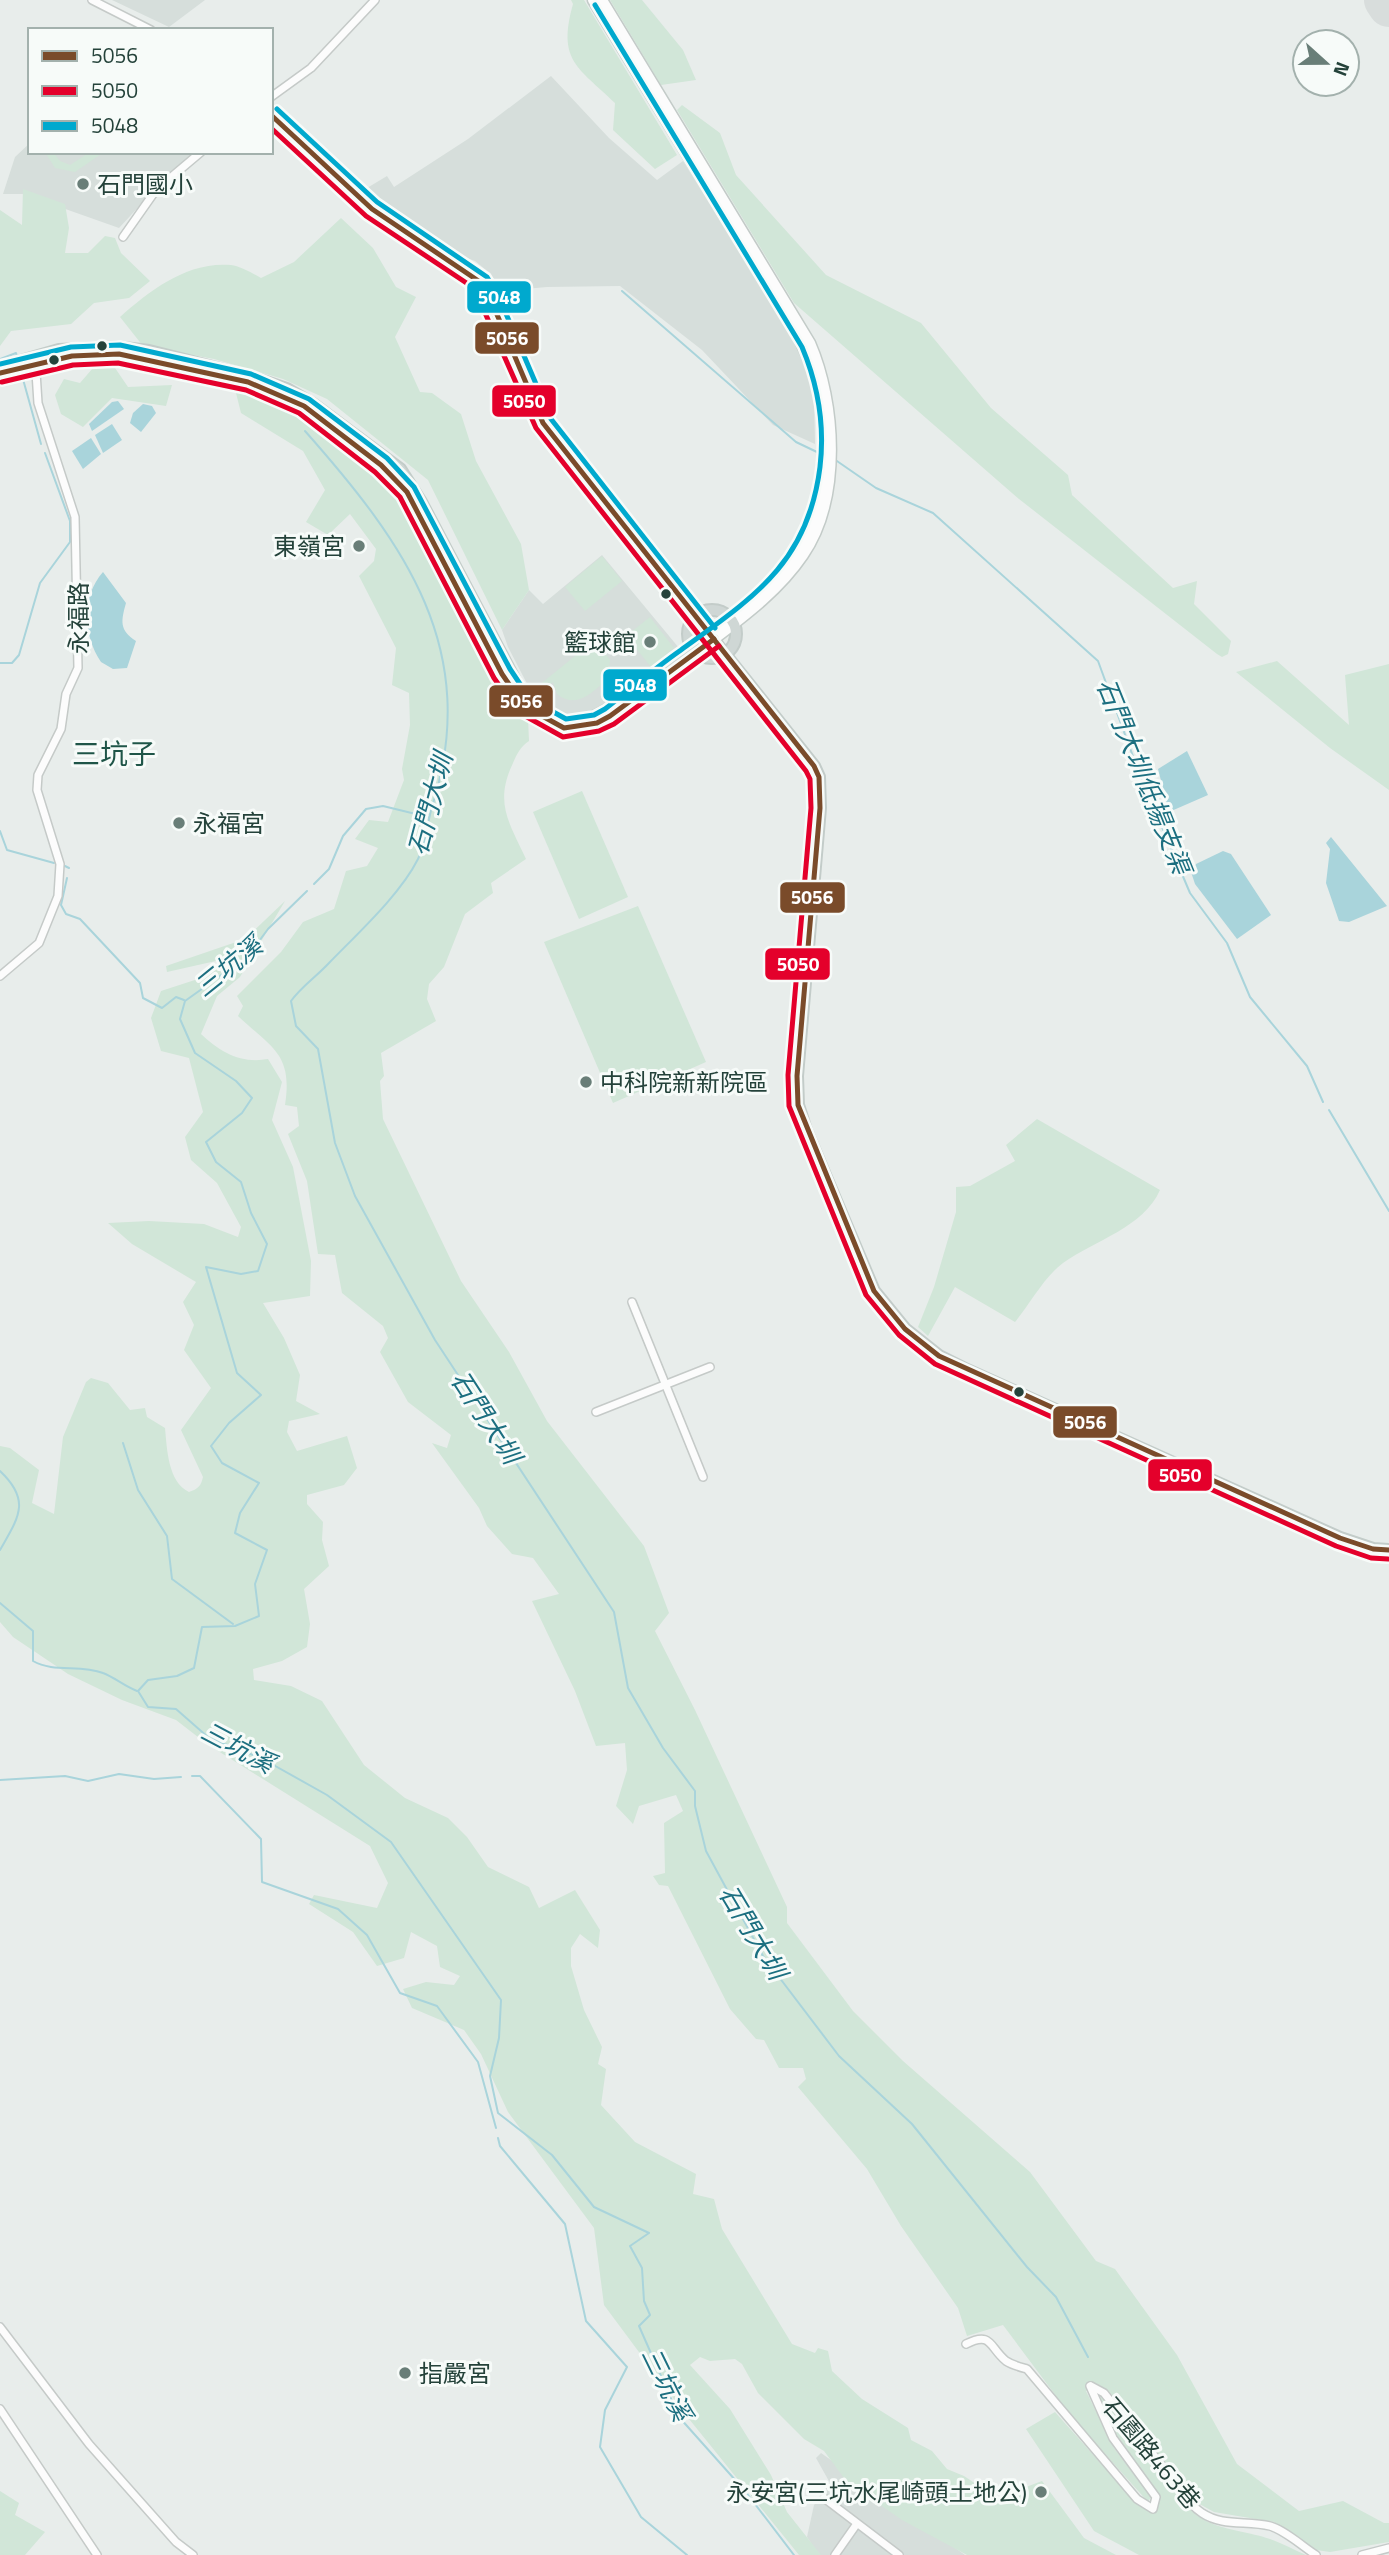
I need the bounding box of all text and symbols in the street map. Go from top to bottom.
legend [28,28,273,154]
north arrow [1291,28,1361,98]
text: 5056 [91,39,138,71]
text: N [1326,58,1358,81]
text: 5050 [91,74,138,106]
text: 5048 [91,109,138,141]
place label: 石門國小 [97,166,193,202]
marker: 石門國小 [75,176,91,192]
line badge: 5048 [466,280,532,314]
text: 5048 [478,282,521,311]
line badge: 5056 [474,321,540,355]
text: 5056 [486,323,529,352]
unlabelled marker [95,339,109,353]
unlabelled marker [47,353,61,367]
line badge: 5050 [491,384,557,418]
text: 5050 [503,386,546,415]
place label: 東嶺宮 [273,528,345,564]
marker: 東嶺宮 [351,538,367,554]
street label: 永福路 [60,582,96,654]
unlabelled marker [659,587,673,601]
place label: 籃球館 [564,624,636,660]
marker: 籃球館 [642,634,658,650]
line badge: 5048 [602,668,668,702]
text: 5048 [614,670,657,699]
water label: 石門大圳低揚支渠 [1087,672,1203,883]
line badge: 5056 [488,684,554,718]
text: 5056 [500,686,543,715]
district label: 三坑子 [72,732,156,775]
water label: 石門大圳 [398,745,463,859]
place label: 永福宮 [193,805,265,841]
marker: 永福宮 [171,815,187,831]
line badge: 5056 [779,881,846,914]
text: 5056 [791,882,834,911]
water label: 三坑溪 [185,924,274,1006]
line badge: 5050 [764,947,831,981]
text: 5050 [777,949,820,978]
place label: 中科院新新院區 [600,1064,768,1100]
marker: 中科院新新院區 [578,1074,594,1090]
water label: 石門大圳 [441,1363,533,1475]
unlabelled marker [1012,1385,1026,1399]
line badge: 5056 [1052,1405,1118,1439]
text: 5056 [1064,1407,1107,1436]
line badge: 5050 [1147,1458,1213,1492]
text: 5050 [1159,1460,1202,1489]
water label: 三坑溪 [194,1711,285,1784]
water label: 石門大圳 [709,1877,799,1990]
water label: 三坑溪 [632,2340,703,2431]
place label: 指嚴宮 [419,2355,491,2391]
marker: 指嚴宮 [397,2365,413,2381]
street label: 石園路463巷 [1094,2389,1210,2517]
place label: 永安宮(三坑水尾崎頭土地公) [726,2474,1027,2510]
marker: 永安宮(三坑水尾崎頭土地公) [1033,2484,1049,2500]

